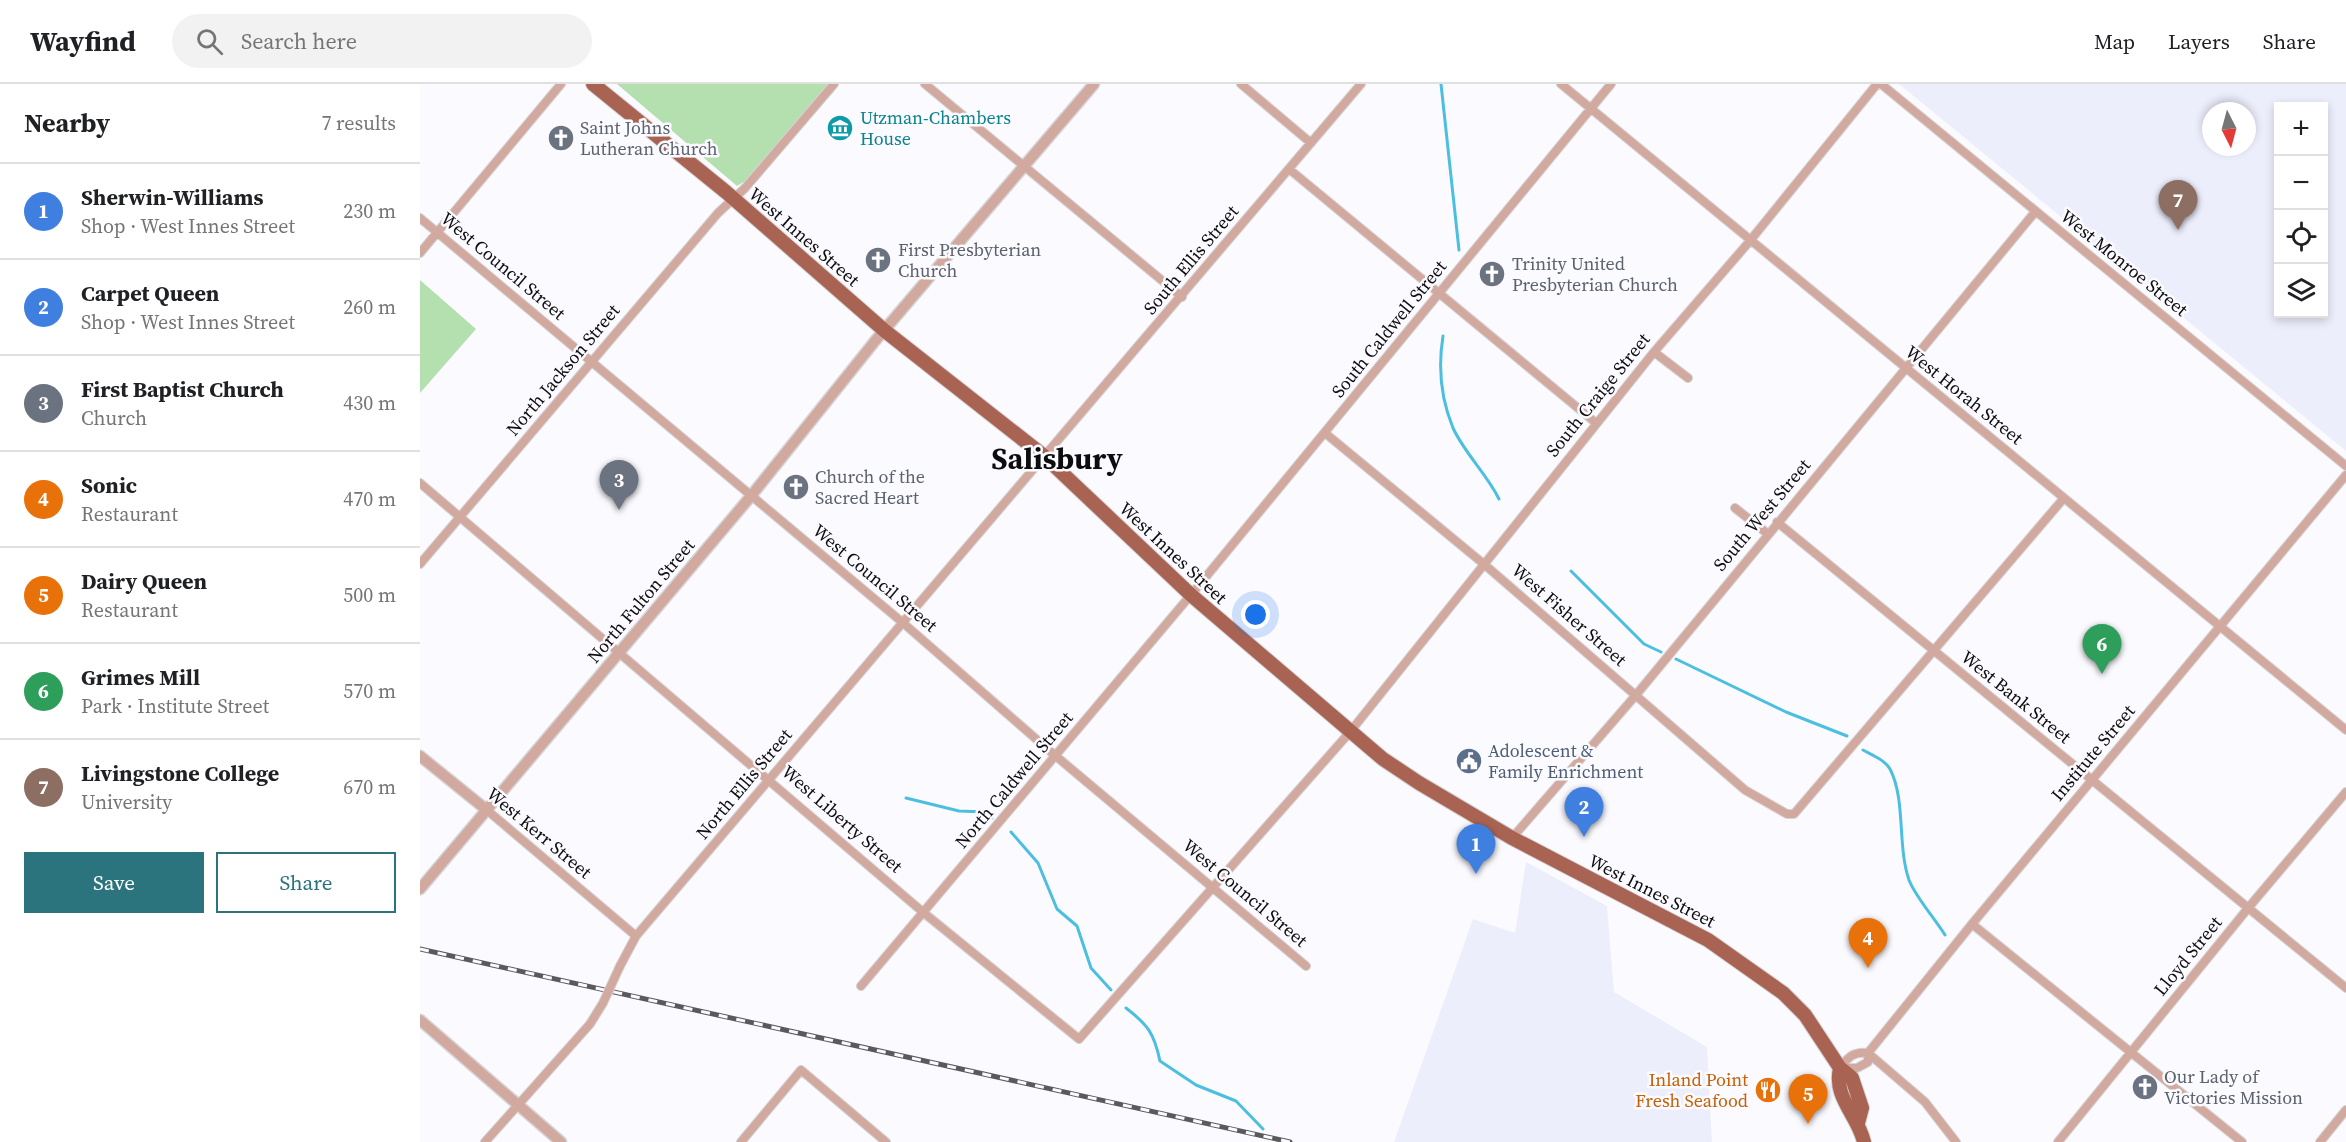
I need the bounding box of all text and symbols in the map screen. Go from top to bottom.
search box [172,14,592,68]
text: Wayfind [30,22,136,60]
icon: search [193,25,226,58]
text: Search here [241,26,357,56]
text: Map [2094,27,2135,56]
text: Layers [2168,27,2230,56]
text: Share [2263,27,2316,56]
north arrow [2202,102,2256,156]
map controls [2274,102,2328,318]
button: + [2274,102,2328,156]
text: Nearby [24,105,110,141]
place label: Utzman-Chambers House [860,105,1011,151]
text: 7 results [321,109,396,137]
museum icon: Utzman-Chambers House [825,113,855,143]
place label: Saint Johns Lutheran Church [580,115,718,161]
church icon: Saint Johns Lutheran Church [546,123,576,153]
button: − [2274,156,2328,210]
pin: 7 [2158,180,2198,230]
street label: West Innes Street [744,181,865,292]
text: Sherwin-Williams [81,182,263,212]
text: 1 [38,197,49,225]
text: 230 m [343,197,396,225]
street label: South Ellis Street [1137,200,1244,320]
street label: West Monroe Street [2055,204,2193,322]
street label: West Council Street [436,206,571,325]
button: locate [2274,210,2328,264]
text: Shop · West Innes Street [81,212,295,240]
place label: First Presbyterian Church [898,237,1041,283]
church icon: First Presbyterian Church [863,245,893,275]
place label: Trinity United Presbyterian Church [1512,251,1678,297]
street label: South Caldwell Street [1325,255,1452,403]
church icon: Trinity United Presbyterian Church [1477,259,1507,289]
button: layers [2274,264,2328,318]
text: Carpet Queen [81,278,219,308]
text: 2 [38,293,49,321]
text: 260 m [343,293,396,321]
street label: North Jackson Street [500,298,625,441]
text: Shop · West Innes Street [81,308,295,336]
street label: South Craige Street [1540,327,1655,462]
street label: West Horah Street [1900,339,2029,450]
text: First Baptist Church [81,374,284,404]
text: 3 [38,389,49,417]
text: 430 m [343,389,396,417]
text: Church [81,404,147,432]
district label: Salisbury [991,438,1123,479]
street label: South West Street [1707,453,1816,576]
pin: 3 [600,460,638,510]
place label: Church of the Sacred Heart [815,464,925,510]
text: Sonic [81,470,137,500]
church icon: Church of the Sacred Heart [781,472,811,502]
text: 4 [38,485,49,513]
text: 470 m [343,485,396,513]
street label: West Innes Street [1114,496,1233,609]
text: Restaurant [81,500,178,528]
street label: West Council Street [808,518,943,637]
street label: North Fulton Street [581,533,700,668]
street label: West Fisher Street [1507,558,1632,672]
text: Dairy Queen [81,566,207,596]
text: 5 [38,581,49,609]
text: 500 m [343,581,396,609]
text: Restaurant [81,596,178,624]
your location [1241,600,1270,629]
pin: 6 [2082,624,2122,674]
street label: West Bank Street [1956,644,2077,749]
text: Grimes Mill [81,662,200,692]
text: 6 [38,677,49,705]
text: 570 m [343,677,396,705]
text: Park · Institute Street [81,692,269,720]
street label: Institute Street [2045,699,2140,806]
street label: North Caldwell Street [949,706,1078,853]
street label: North Ellis Street [690,723,797,844]
place label: Adolescent & Family Enrichment [1488,738,1643,784]
public building icon: Adolescent & Family Enrichment [1454,746,1484,776]
text: Livingstone College [81,758,279,788]
street label: West Liberty Street [777,759,908,878]
text: 7 [38,773,49,801]
text: 670 m [343,773,396,801]
street label: West Kerr Street [482,781,597,884]
text: University [81,788,172,816]
pin: 2 [1564,788,1604,837]
pin: 1 [1456,824,1496,874]
street label: West Council Street [1178,833,1313,952]
street label: West Innes Street [1584,848,1720,933]
button: Save [24,852,204,913]
button: Share [216,852,396,913]
street label: Lloyd Street [2148,911,2227,1001]
pin: 4 [1848,918,1888,968]
place label: Our Lady of Victories Mission [2164,1064,2303,1110]
place label: Inland Point Fresh Seafood [1635,1067,1748,1113]
church icon: Our Lady of Victories Mission [2130,1072,2160,1102]
pin: 5 [1788,1074,1828,1124]
restaurant icon: Inland Point Fresh Seafood [1753,1075,1783,1105]

